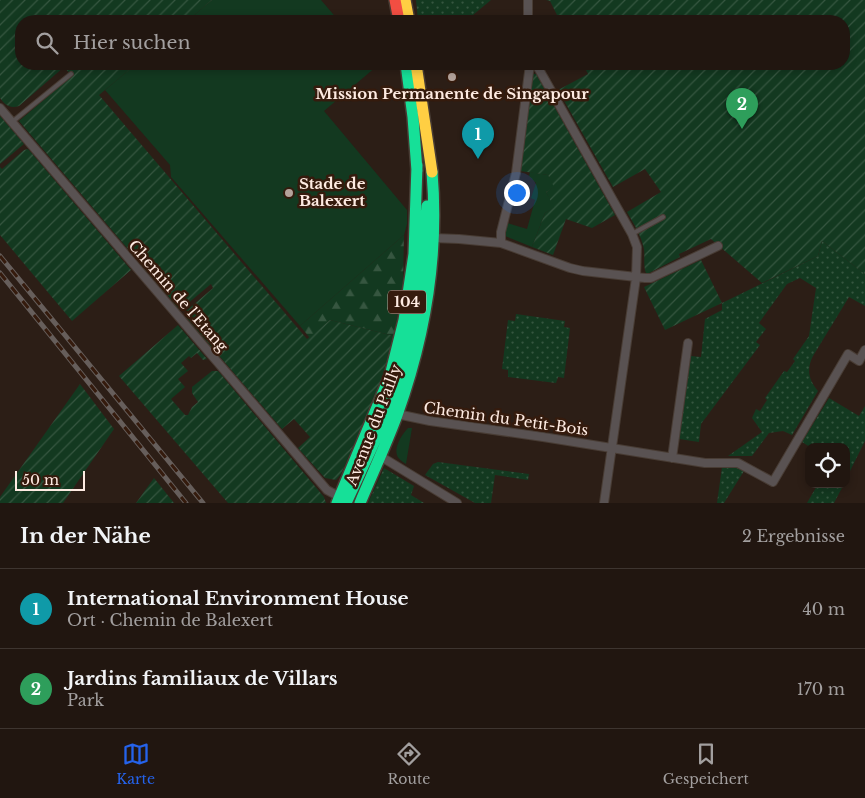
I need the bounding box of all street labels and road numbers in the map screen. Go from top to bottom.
street label: Chemin de l'Etang [125,236,233,356]
road number: 104 [388,290,426,314]
street label: Avenue du Pailly [341,361,406,489]
street label: Chemin du Petit-Bois [422,398,590,440]

